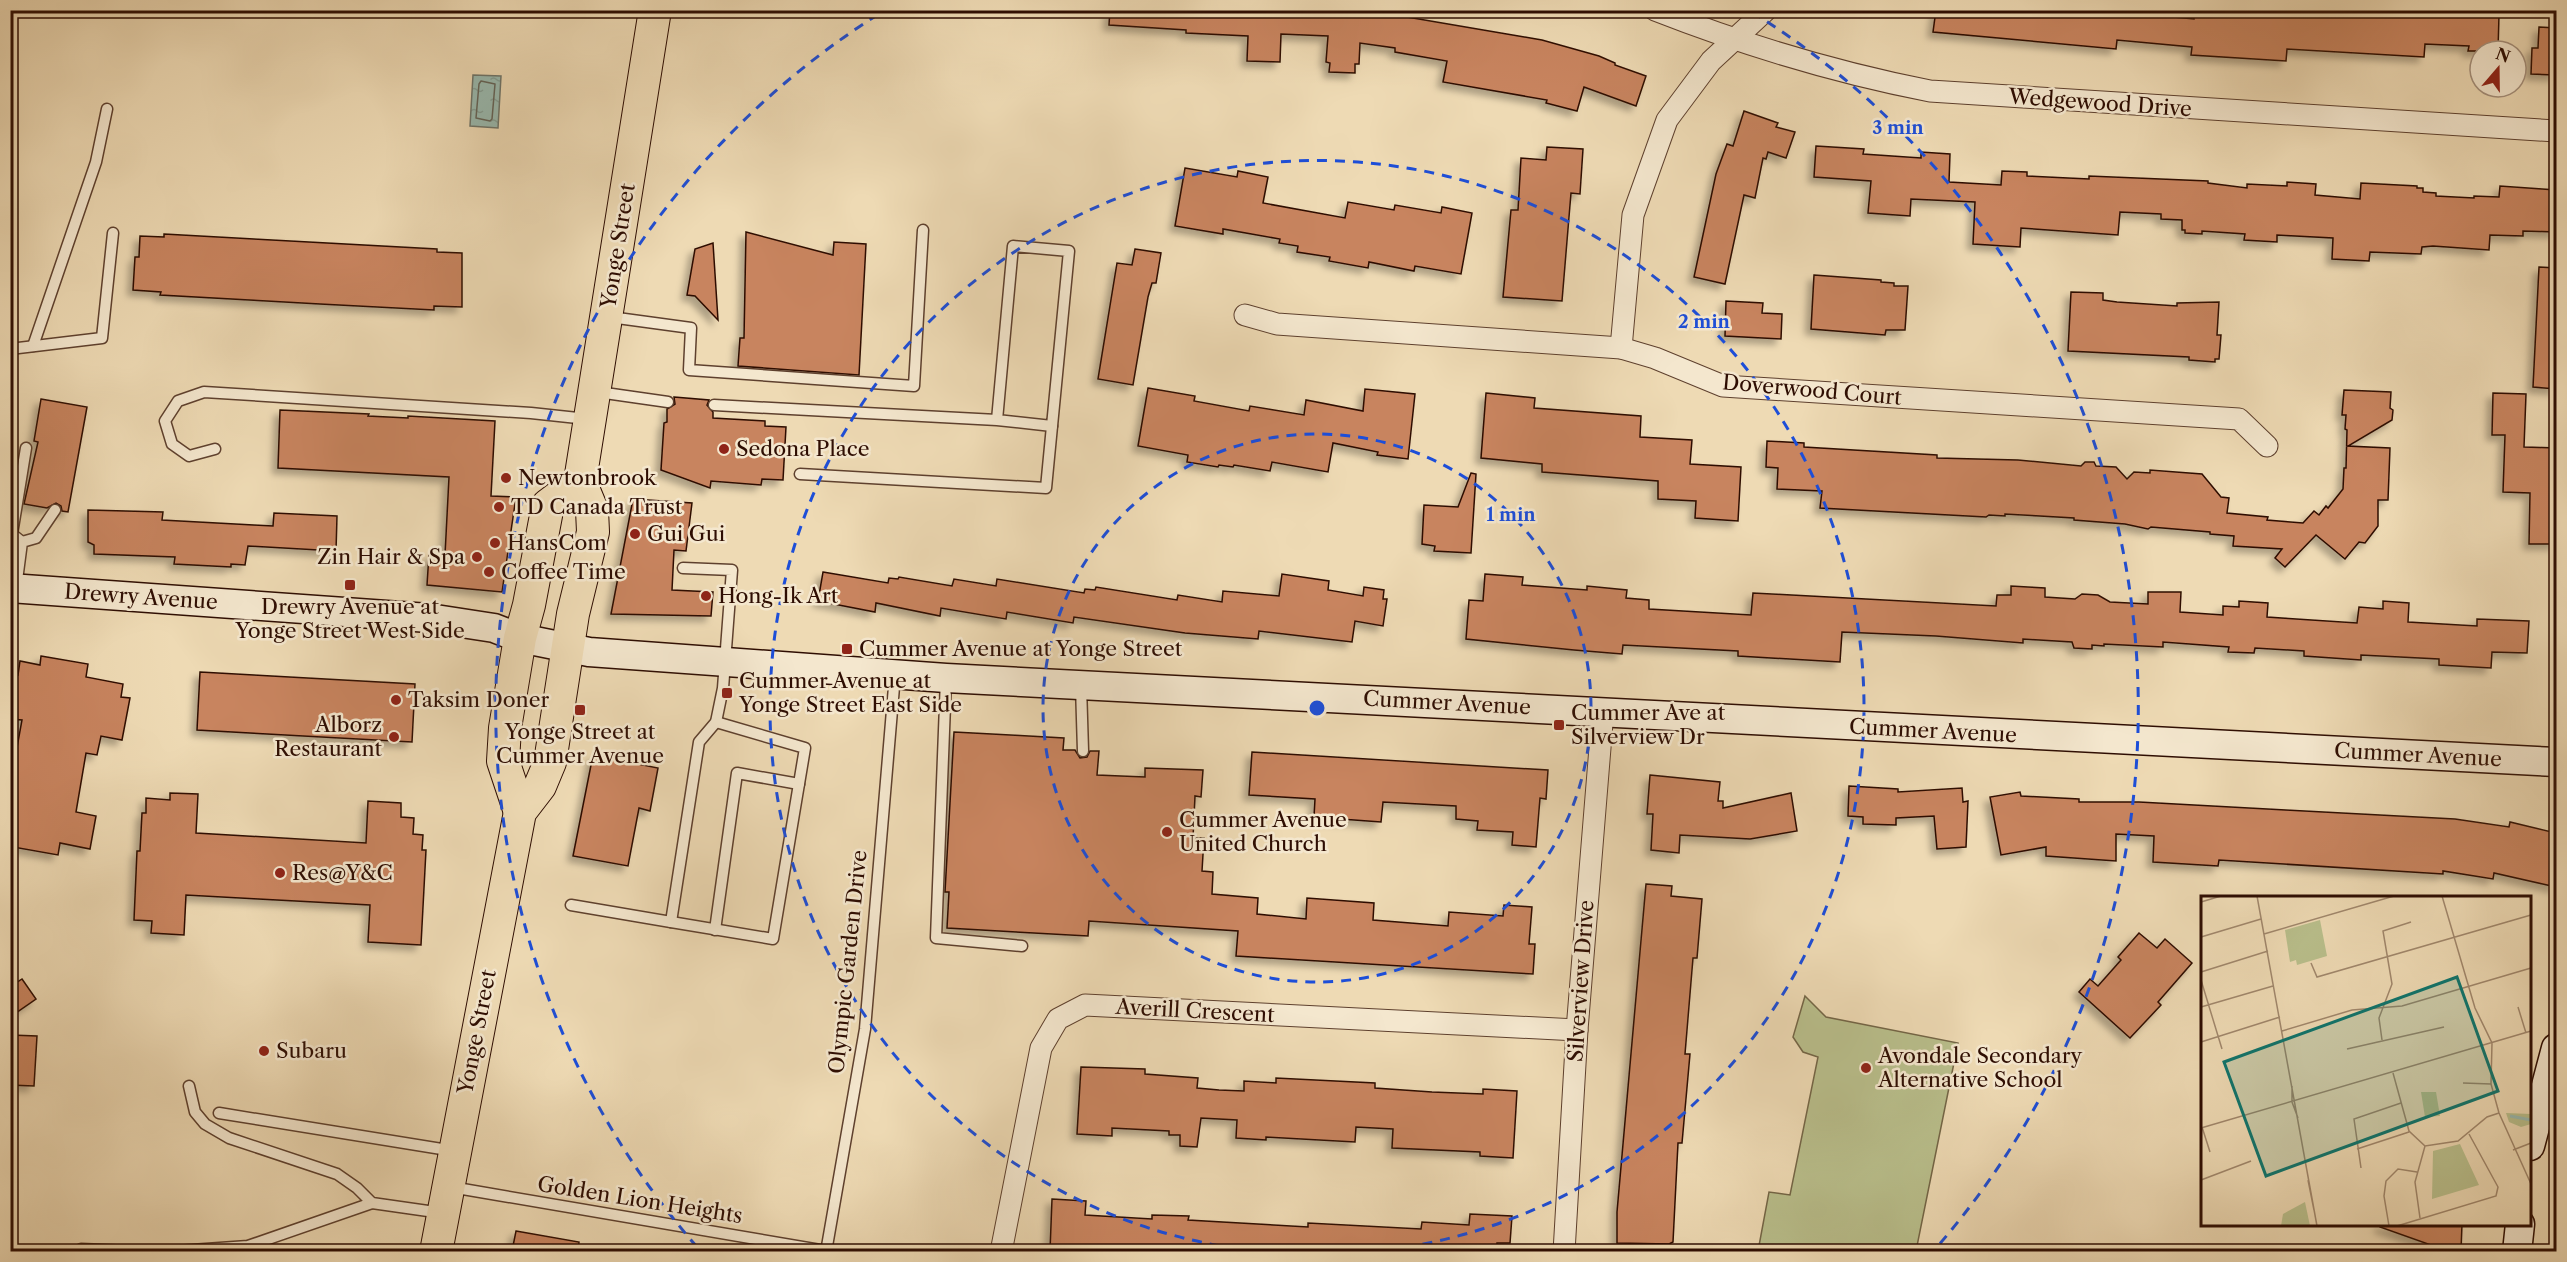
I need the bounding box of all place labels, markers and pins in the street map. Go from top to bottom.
place label: Sedona Place [736,436,870,461]
marker: Sedona Place [717,442,731,456]
place label: Newtonbrook [518,465,657,490]
marker: Newtonbrook [499,471,513,485]
place label: TD Canada Trust [511,494,683,519]
marker: TD Canada Trust [492,500,506,514]
place label: Gui Gui [647,521,725,546]
marker: Gui Gui [628,527,642,541]
place label: HansCom [507,530,607,555]
marker: HansCom [488,536,502,550]
place label: Zin Hair & Spa [317,544,466,569]
marker: Zin Hair & Spa [470,550,484,564]
place label: Coffee Time [501,559,626,584]
marker: Coffee Time [482,565,496,579]
marker: Drewry Avenue at Yonge Street West Side [343,578,357,592]
place label: Hong-Ik Art [718,583,839,608]
marker: Hong-Ik Art [699,589,713,603]
place label: Drewry Avenue at Yonge Street West Side [234,594,465,643]
place label: Cummer Avenue at Yonge Street [859,636,1183,661]
marker: Cummer Avenue at Yonge Street [840,642,854,656]
place label: Cummer Avenue at Yonge Street East Side [738,668,962,717]
marker: Cummer Avenue at Yonge Street East Side [720,686,734,700]
place label: Taksim Doner [408,687,549,712]
marker: Taksim Doner [389,693,403,707]
centre of rings [1307,698,1327,718]
place label: Cummer Ave at Silverview Dr [1571,700,1726,749]
marker: Yonge Street at Cummer Avenue [573,703,587,717]
place label: Alborz Restaurant [274,712,383,761]
marker: Cummer Ave at Silverview Dr [1552,718,1566,732]
place label: Yonge Street at Cummer Avenue [496,719,664,768]
marker: Alborz Restaurant [387,730,401,744]
place label: Cummer Avenue United Church [1179,807,1347,856]
marker: Cummer Avenue United Church [1160,825,1174,839]
place label: Res@Y&C [292,860,393,885]
marker: Res@Y&C [273,866,287,880]
place label: Subaru [276,1038,347,1063]
place label: Avondale Secondary Alternative School [1877,1043,2083,1092]
marker: Subaru [257,1044,271,1058]
marker: Avondale Secondary Alternative School [1859,1061,1873,1075]

